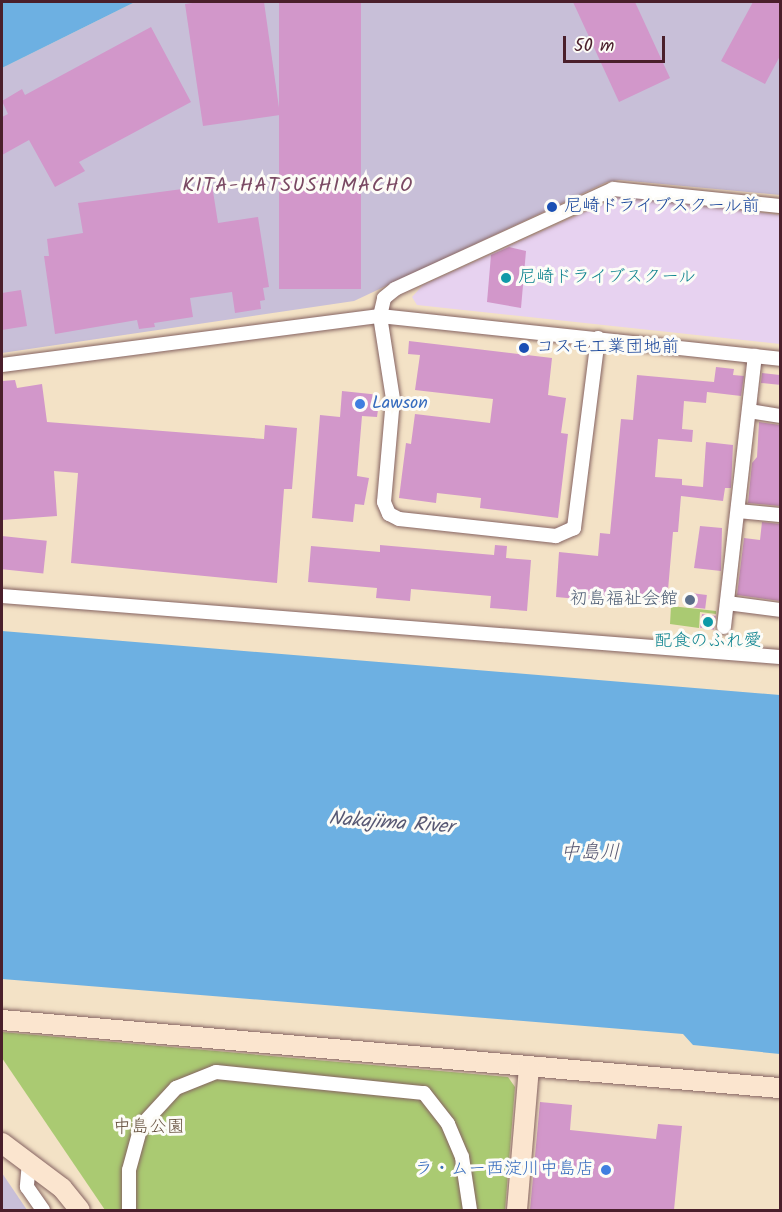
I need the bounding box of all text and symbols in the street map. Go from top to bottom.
scale bar [566,24,668,62]
text: 50 m [574,32,614,61]
district label: KITA-HATSUSHIMACHO [182,174,414,198]
place label: 尼崎ドライブスクール前 [564,196,762,218]
marker: 尼崎ドライブスクール前 [545,200,559,214]
place label: 尼崎ドライブスクール [518,267,698,289]
marker: 尼崎ドライブスクール [499,271,513,285]
place label: コスモ工業団地前 [536,337,680,359]
marker: コスモ工業団地前 [517,341,531,355]
place label: Lawson [372,393,428,415]
marker: Lawson [353,397,367,411]
place label: 初島福祉会館 [570,589,678,611]
marker: 初島福祉会館 [683,593,697,607]
marker: 配食のふれ愛 [701,615,715,629]
place label: 配食のふれ愛 [654,631,762,653]
water label: Nakajima River [328,808,454,840]
water label: 中島川 [560,841,620,865]
park label: 中島公園 [113,1117,185,1139]
place label: ラ・ムー西淀川中島店 [415,1159,594,1181]
marker: ラ・ムー西淀川中島店 [599,1163,613,1177]

